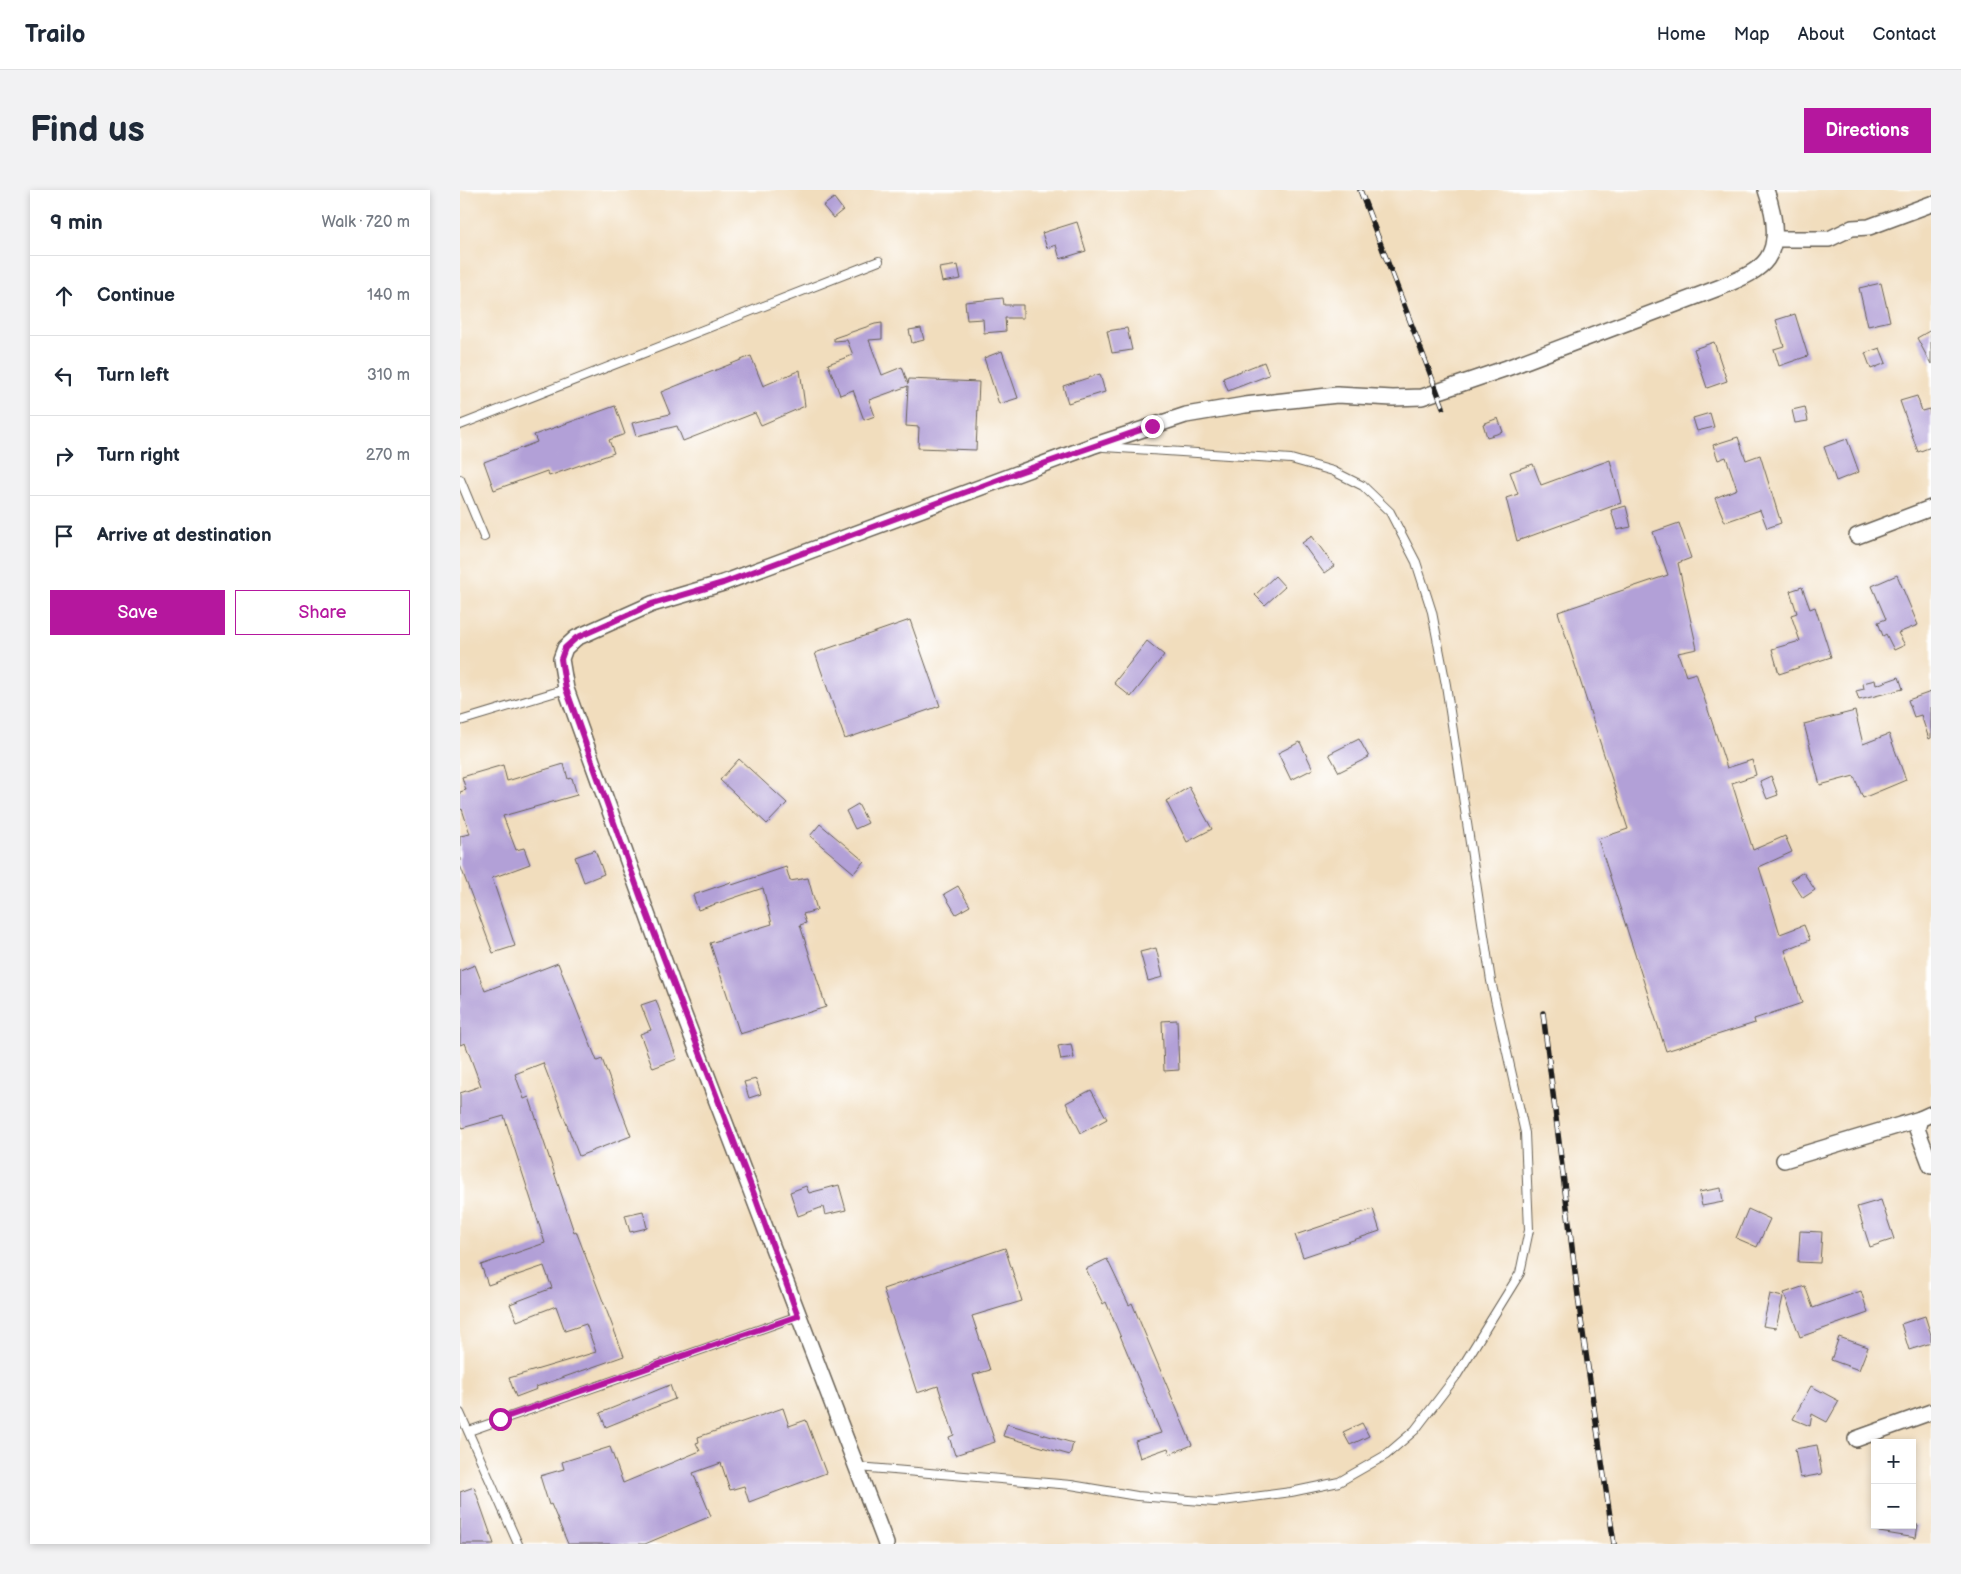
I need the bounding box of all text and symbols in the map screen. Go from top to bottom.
text: Trailo [25,20,85,49]
text: Home [1657,24,1706,45]
text: Map [1734,24,1770,45]
text: About [1798,24,1845,45]
text: Contact [1873,24,1936,45]
button: Directions [1804,108,1931,153]
text: Find us [30,109,145,152]
text: 9 min [50,210,103,235]
text: Walk · 720 m [322,213,410,232]
icon: ahead [50,282,78,310]
text: Continue [97,284,175,307]
text: 140 m [367,286,410,305]
icon: left [50,362,78,390]
text: Turn left [97,364,169,387]
text: 310 m [367,366,410,385]
route end [1141,415,1164,438]
icon: right [50,442,78,470]
text: Turn right [97,444,180,467]
text: 270 m [366,446,410,465]
icon: arrive [50,522,78,550]
text: Arrive at destination [97,524,272,547]
button: Save [50,590,225,635]
button: Share [235,590,410,635]
route start [489,1408,512,1431]
map controls [1871,1439,1916,1529]
button: + [1871,1439,1916,1484]
button: − [1871,1484,1916,1529]

